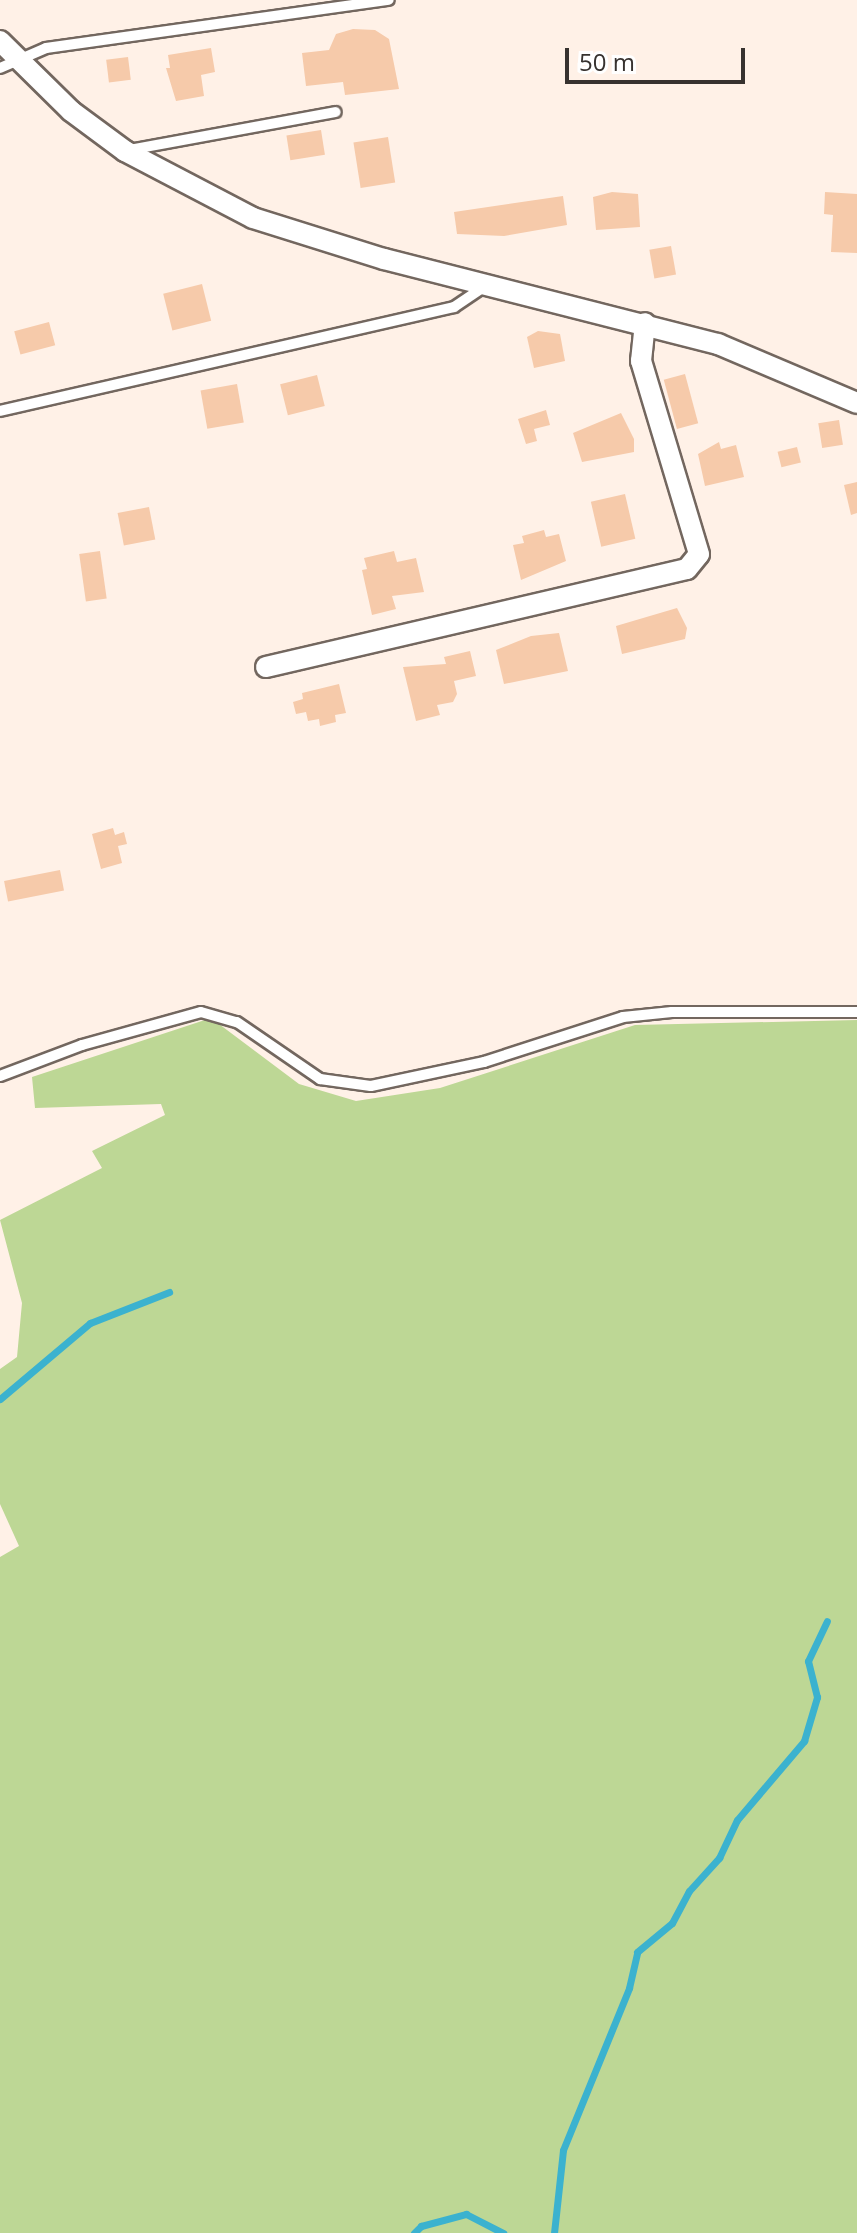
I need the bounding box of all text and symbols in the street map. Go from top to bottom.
scale bar [569,32,749,82]
text: 50 m [579,45,635,78]

